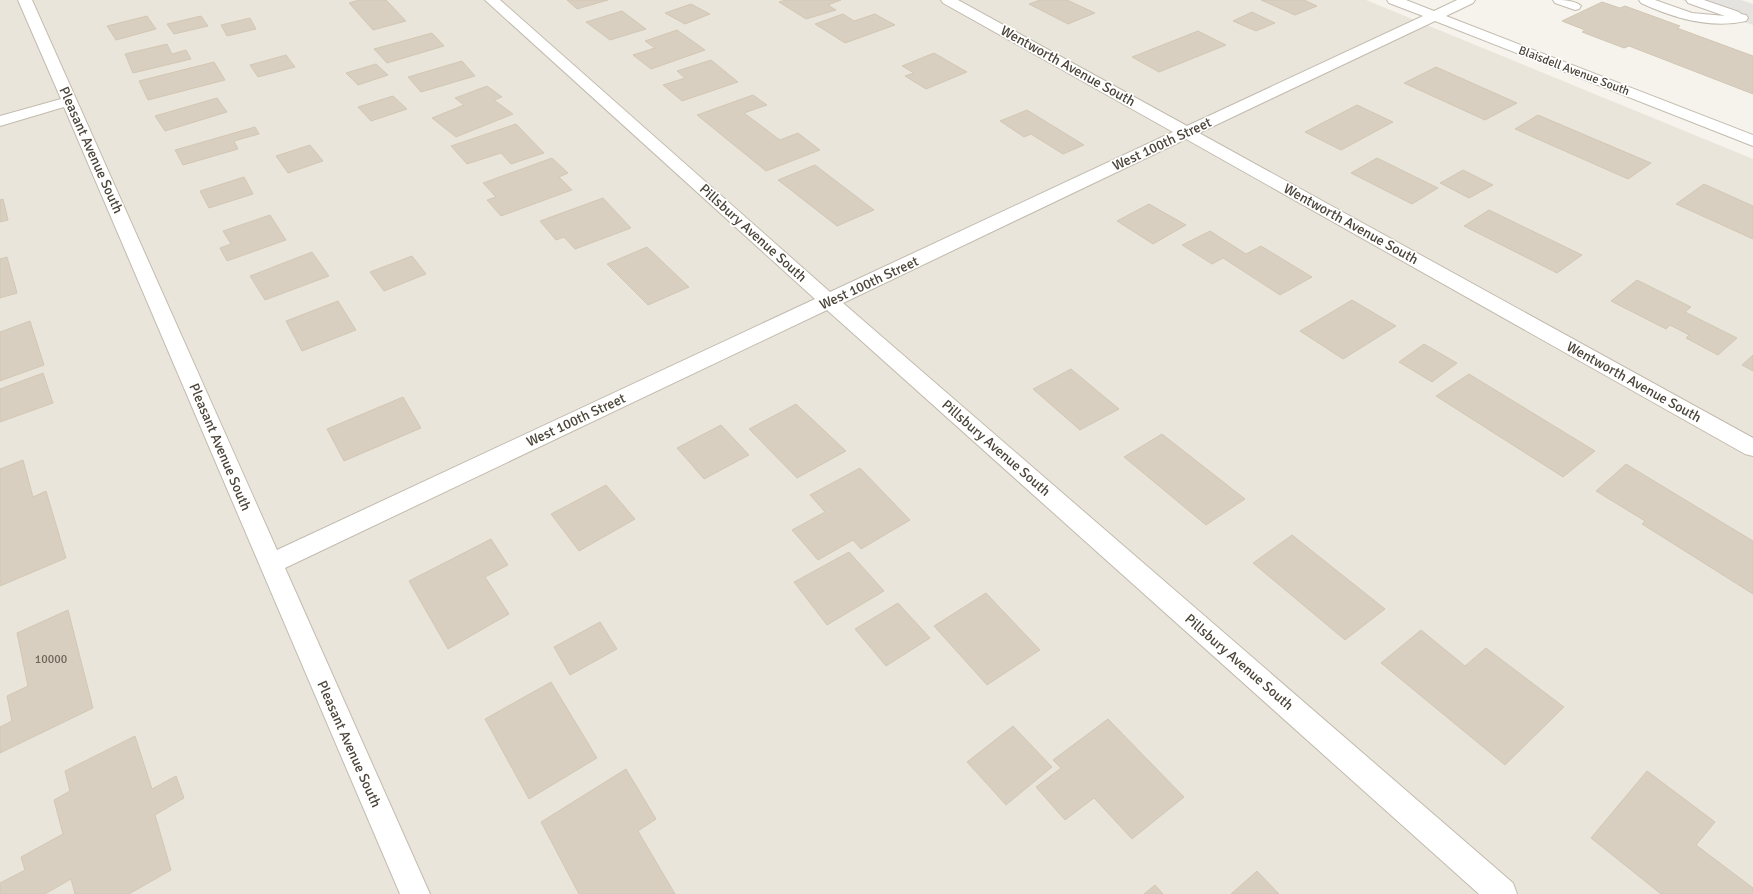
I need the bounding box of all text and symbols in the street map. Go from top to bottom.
street label: Wentworth Avenue South [998,22,1138,110]
street label: Blaisdell Avenue South [1516,43,1632,99]
street label: Pleasant Avenue South [55,84,127,216]
street label: West 100th Street [1110,114,1214,174]
street label: Pillsbury Avenue South [696,180,810,286]
street label: Wentworth Avenue South [1281,180,1421,268]
street label: West 100th Street [817,253,921,313]
street label: Wentworth Avenue South [1564,338,1704,426]
street label: Pleasant Avenue South [185,381,255,513]
street label: West 100th Street [524,390,628,450]
street label: Pillsbury Avenue South [938,396,1054,500]
street label: Pillsbury Avenue South [1181,610,1297,714]
house number: 10000 [35,652,67,667]
street label: Pleasant Avenue South [313,678,385,810]

